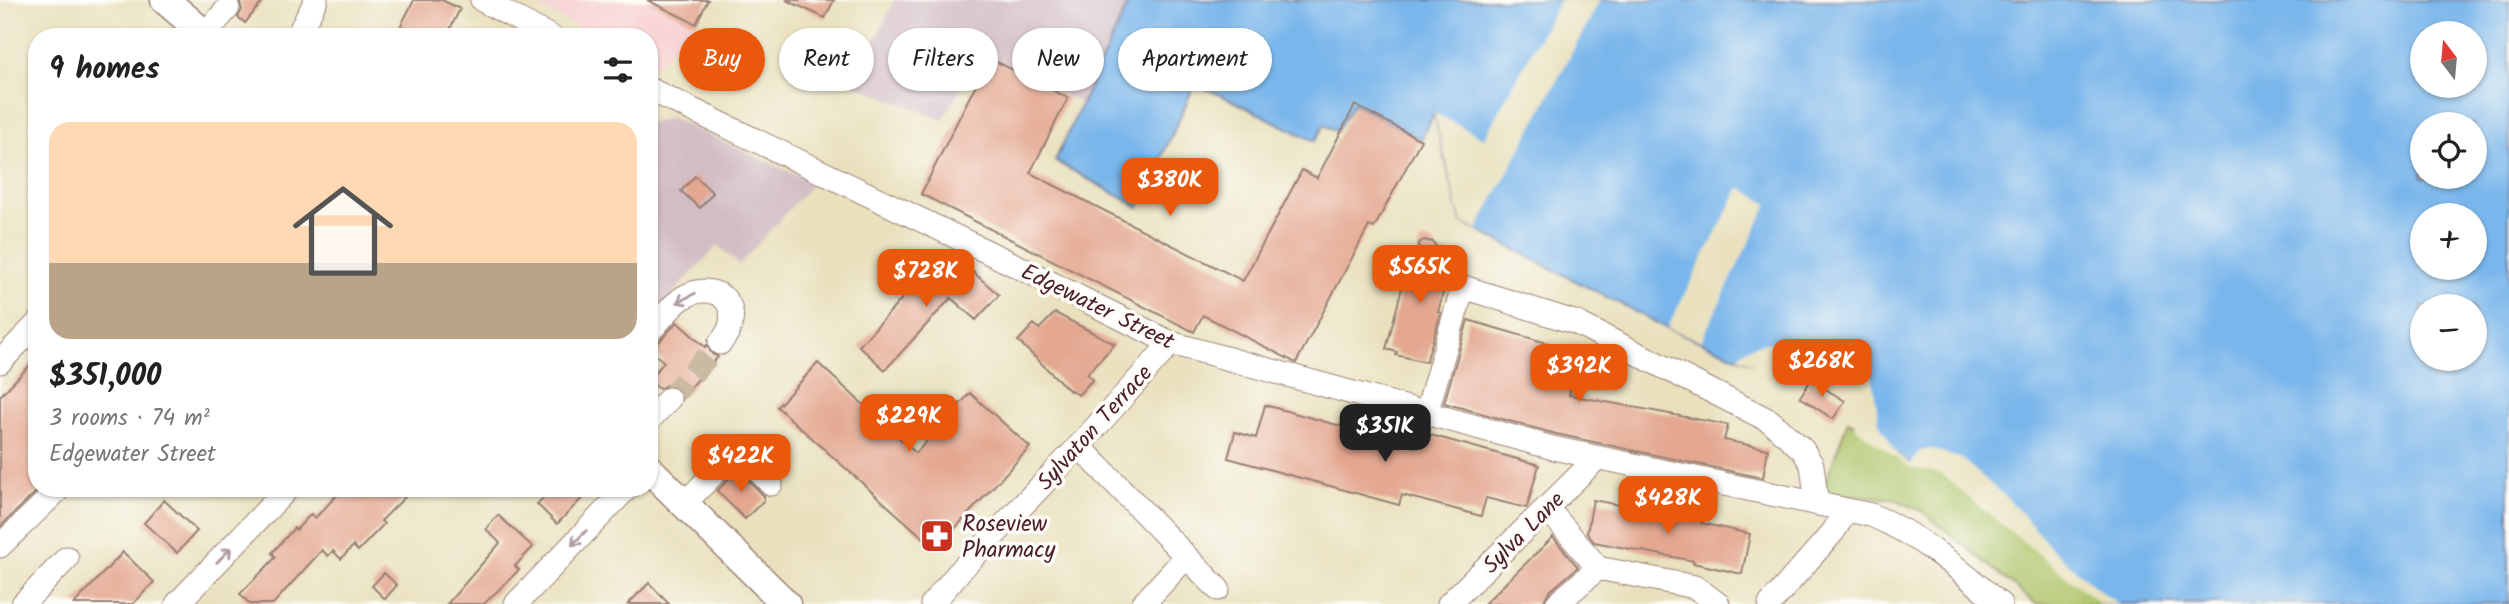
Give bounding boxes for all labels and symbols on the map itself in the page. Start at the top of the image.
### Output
north arrow [2410,21,2487,98]
pin: $380K [1121,158,1219,218]
pin: $565K [1371,246,1469,305]
pin: $728K [877,250,975,309]
street label: Edgewater Street [1014,255,1181,361]
one-way arrow [677,292,697,306]
pin: $268K [1773,340,1871,399]
pin: $392K [1530,344,1628,404]
street label: Sylvaton Terrace [1029,357,1162,500]
pin: $229K [860,394,958,454]
pin: $351K [1336,405,1434,464]
pin: $422K [692,434,790,494]
pin: $428K [1619,476,1717,536]
street label: Sylva Lane [1475,484,1574,583]
place label: Roseview Pharmacy [962,507,1056,569]
pharmacy icon: Roseview Pharmacy [918,517,956,555]
one-way arrow [571,529,588,546]
one-way arrow [216,547,233,564]

